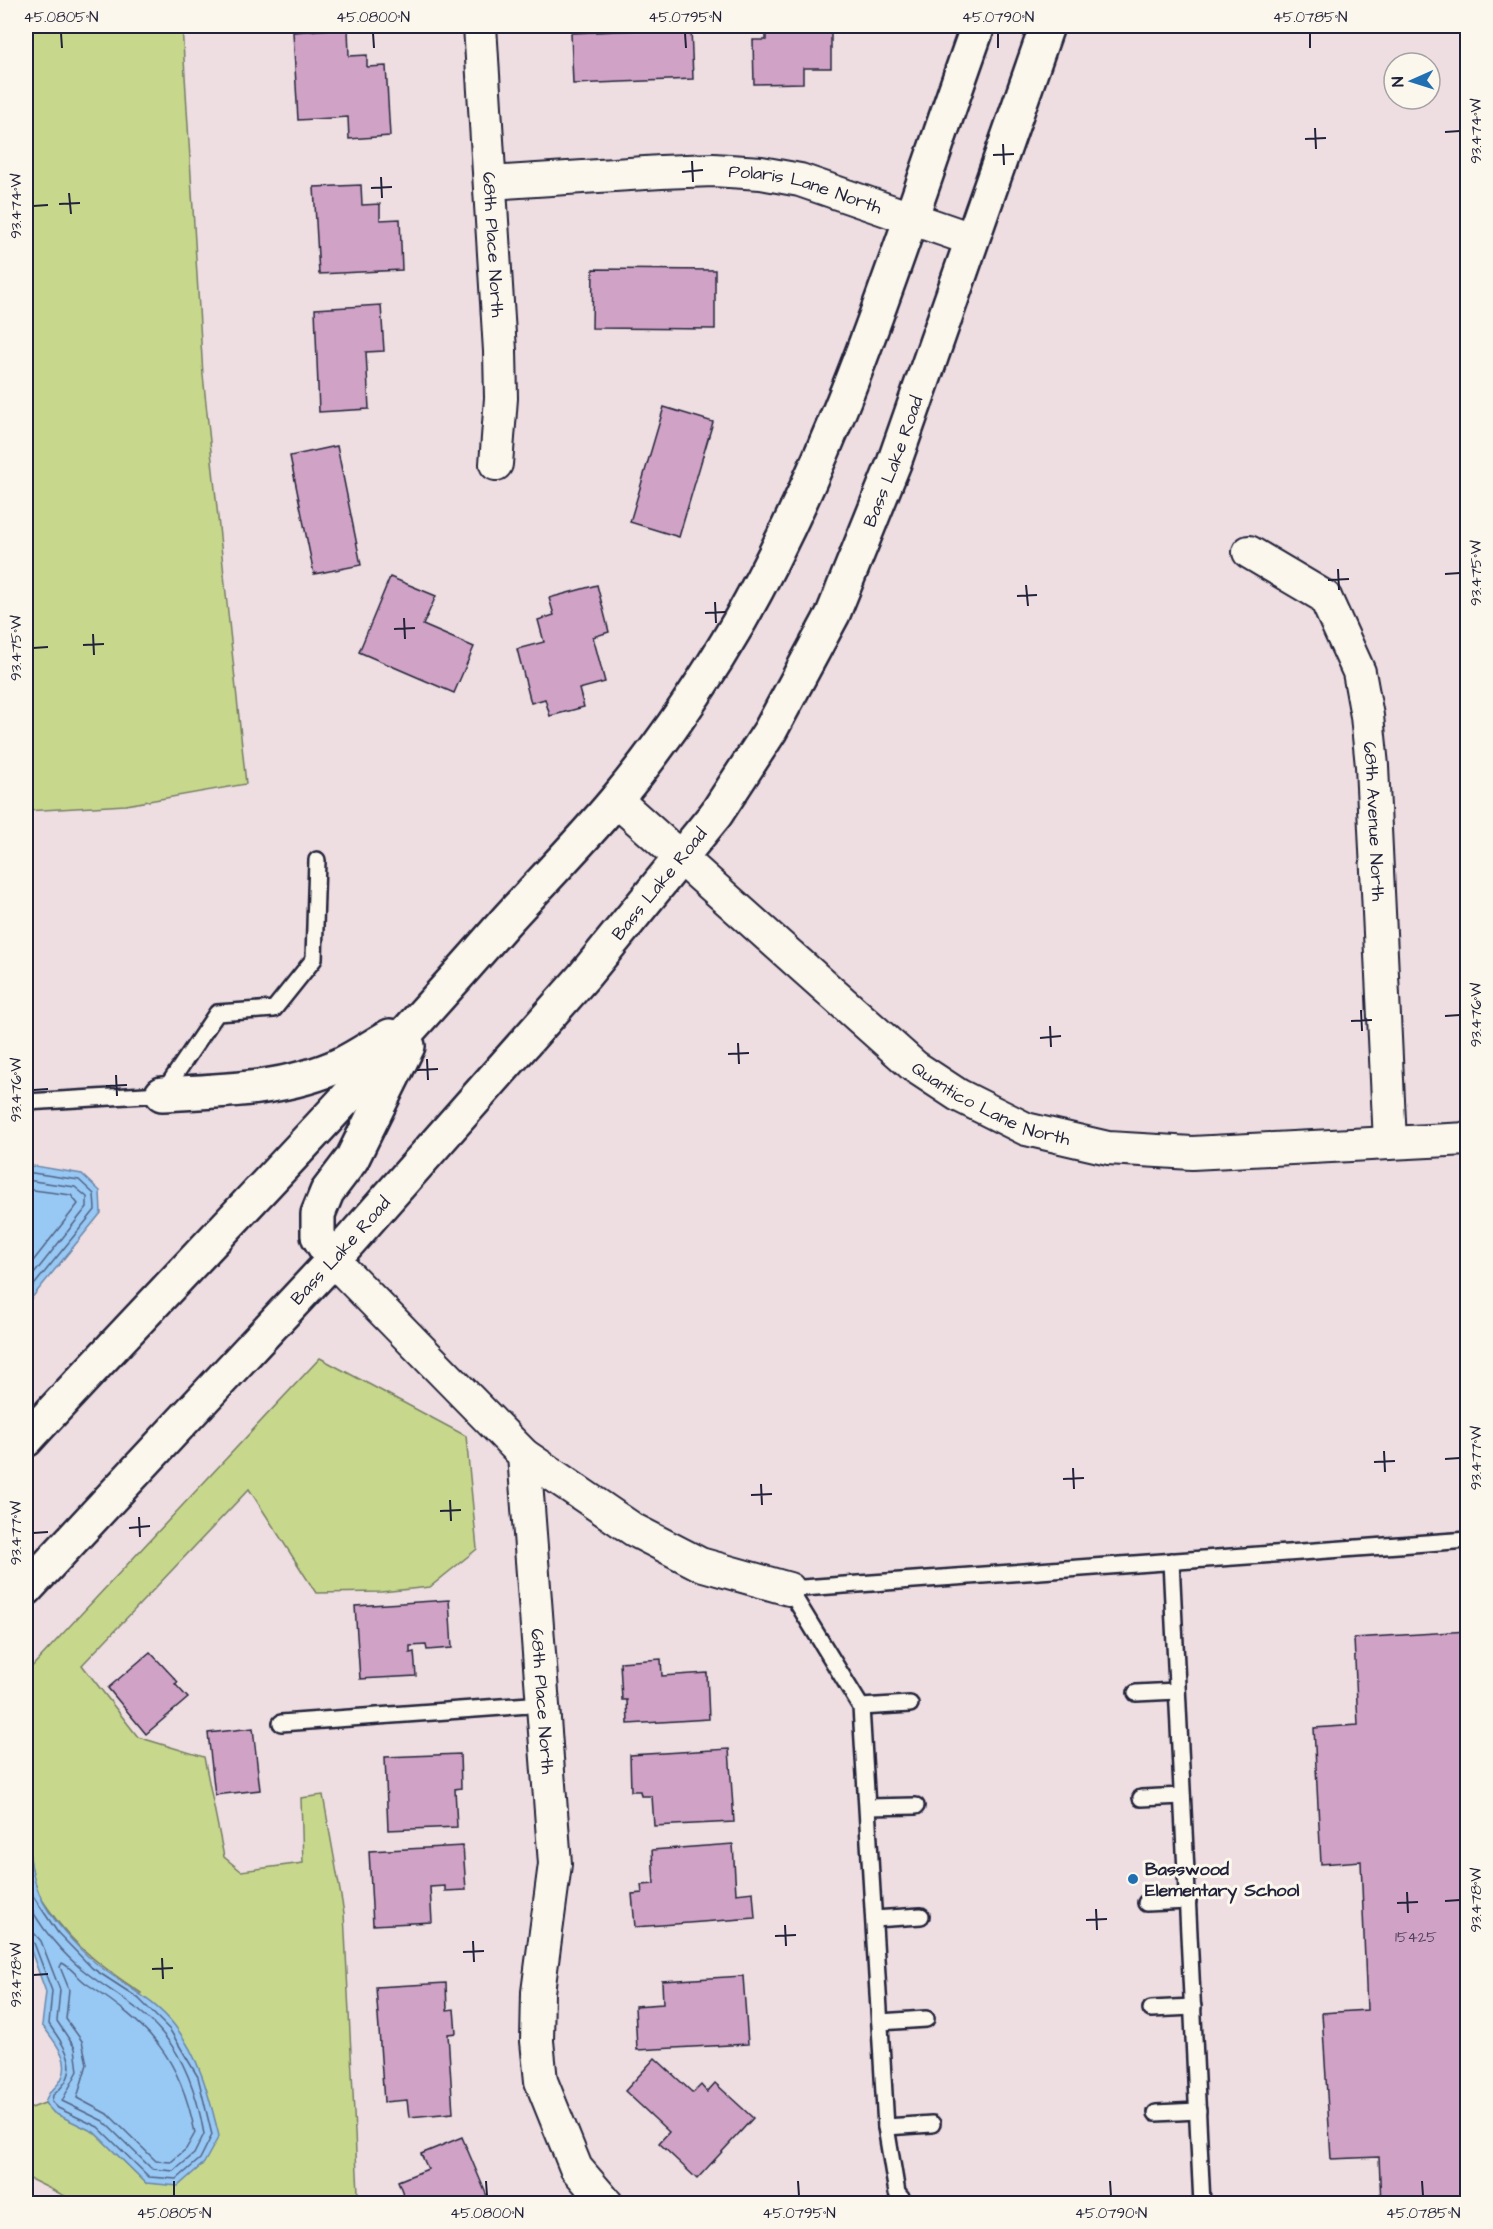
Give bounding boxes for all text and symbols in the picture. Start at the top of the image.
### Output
text: 45.0805°N [24,7,98,28]
text: 45.0800°N [336,7,410,28]
text: 45.0795°N [648,7,722,28]
text: 45.0790°N [962,7,1034,28]
text: 45.0785°N [1273,7,1347,28]
north arrow [1382,51,1442,111]
text: N [1387,76,1409,87]
text: 93.474°W [1466,98,1487,164]
street label: Polaris Lane North [728,159,885,220]
street label: 68th Place North [476,171,510,318]
text: 93.474°W [6,173,27,239]
street label: Bass Lake Road [857,392,929,531]
text: 93.475°W [1466,540,1487,606]
text: 93.475°W [6,615,27,681]
street label: 68th Avenue North [1357,740,1391,902]
street label: Bass Lake Road [606,822,713,945]
text: 93.476°W [1466,983,1487,1047]
street label: Quantico Lane North [907,1055,1073,1151]
text: 93.476°W [6,1058,27,1122]
street label: Bass Lake Road [285,1191,396,1310]
text: 93.477°W [1466,1426,1487,1490]
text: 93.477°W [6,1501,27,1565]
street label: 68th Place North [525,1628,561,1775]
place label: Basswood Elementary School [1145,1857,1300,1904]
text: 93.478°W [1466,1868,1487,1932]
marker: Basswood Elementary School [1126,1872,1140,1886]
house number: 15425 [1395,1927,1437,1948]
text: 93.478°W [6,1943,27,2007]
text: 45.0805°N [137,2203,211,2224]
text: 45.0800°N [450,2203,524,2224]
text: 45.0795°N [762,2203,836,2224]
text: 45.0790°N [1075,2203,1147,2224]
text: 45.0785°N [1386,2203,1460,2224]

